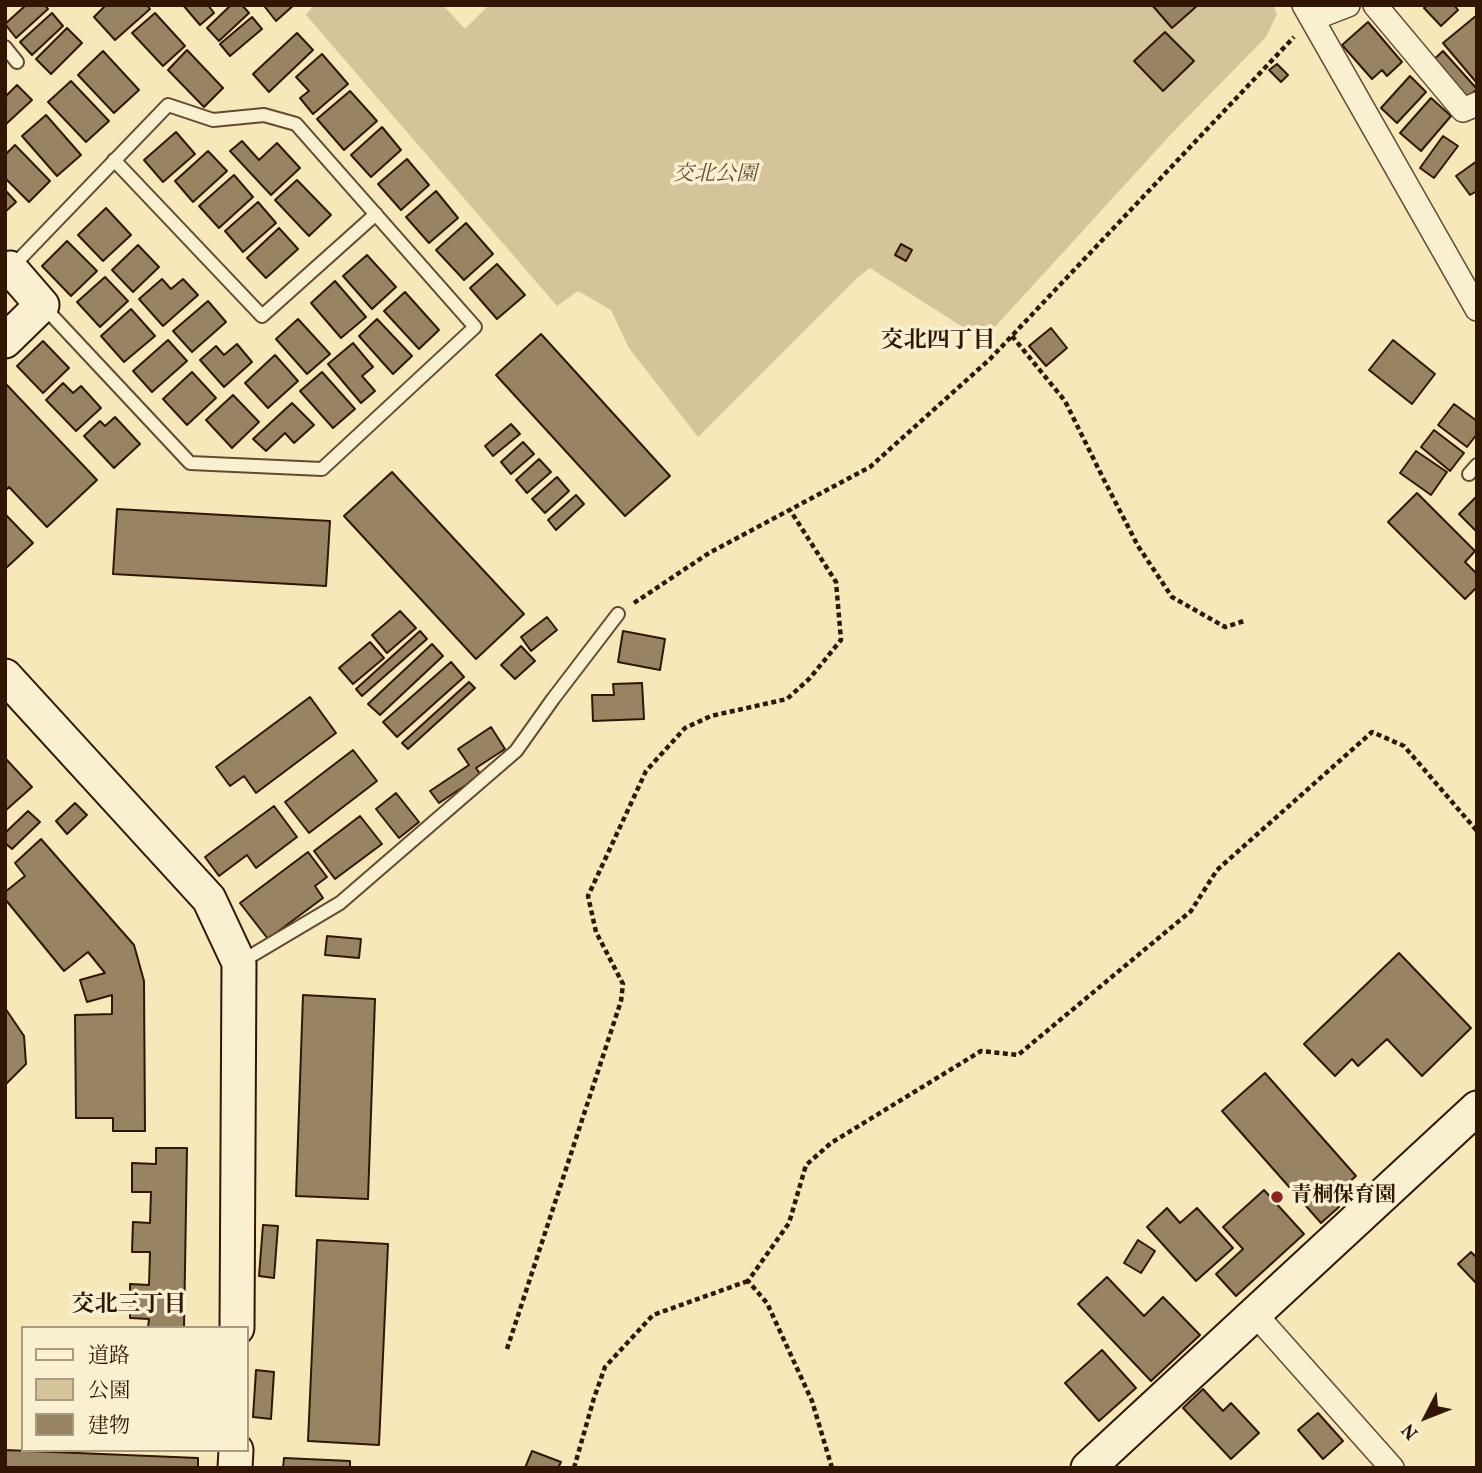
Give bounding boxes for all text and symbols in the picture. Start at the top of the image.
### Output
park label: 交北公園 [673,163,757,189]
district label: 交北四丁目 [881,329,995,357]
place label: 青桐保育園 [1291,1184,1396,1210]
marker: 青桐保育園 [1269,1189,1285,1205]
district label: 交北三丁目 [72,1293,186,1321]
legend [21,1326,248,1452]
text: 道路 [88,1342,130,1371]
text: 公園 [88,1377,130,1406]
north arrow [1391,1382,1461,1452]
text: 建物 [88,1412,130,1441]
text: N [1396,1417,1425,1445]

